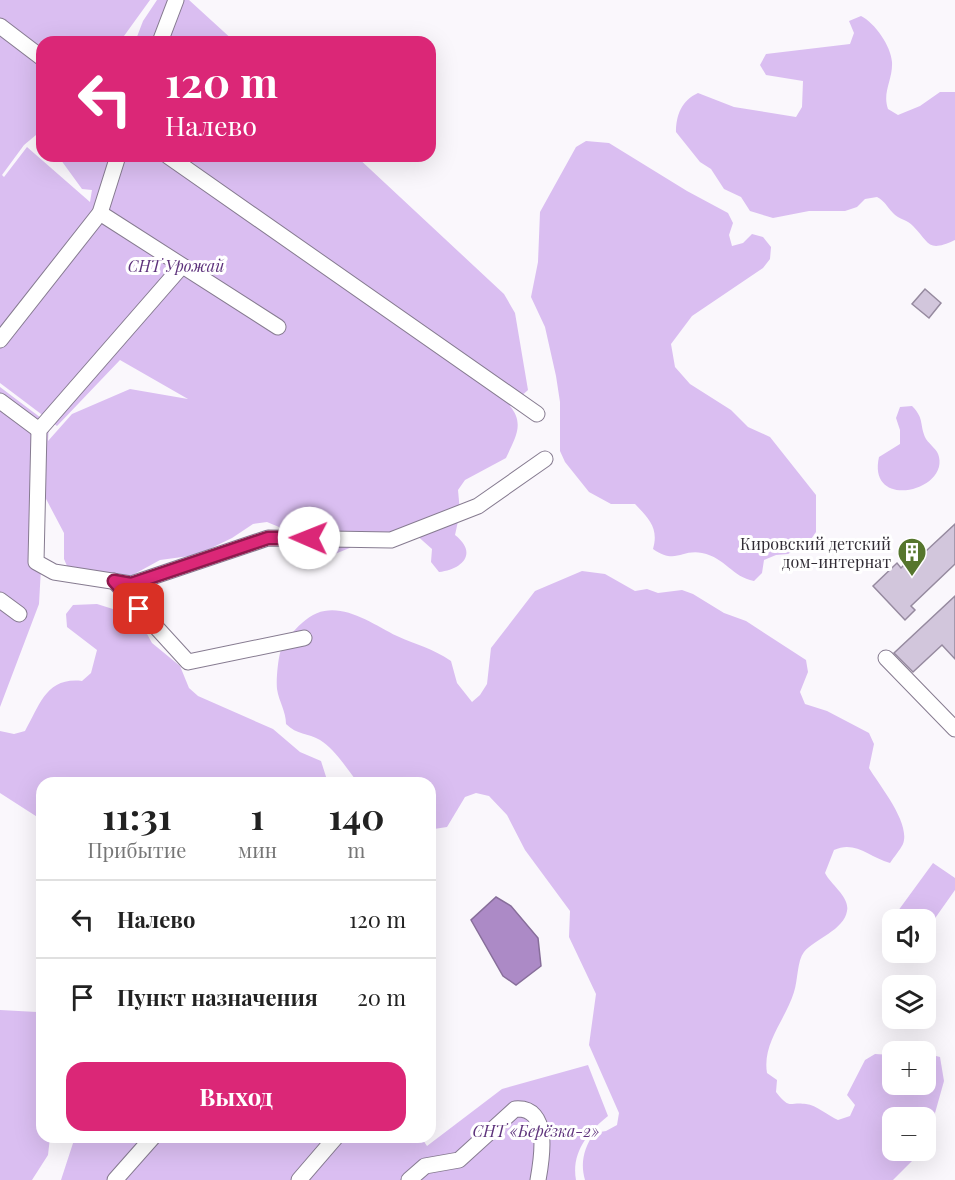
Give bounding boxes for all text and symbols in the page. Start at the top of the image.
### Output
text: 120 m [165,53,278,109]
icon: left [66,60,144,138]
text: Налево [165,107,257,143]
park label: СНТ Урожай [128,255,225,276]
position arrow [277,506,341,570]
place label: Кировский детский дом-интернат [740,533,891,572]
building icon: Кировский детский дом-интернат [896,536,928,578]
pin [113,583,164,634]
icon: arrive [122,592,155,625]
text: 11:31 [102,791,172,839]
text: 1 [251,791,264,839]
text: 140 [328,791,384,839]
text: Прибытие [88,836,186,863]
text: мин [238,836,277,863]
text: m [348,836,365,863]
icon: left [66,903,99,936]
text: Налево [117,904,195,934]
text: 120 m [349,904,406,934]
map controls [882,909,936,1161]
button: sound [882,909,936,963]
button: layers [882,975,936,1029]
icon: arrive [66,981,99,1014]
text: Пункт назначения [117,982,318,1012]
text: 20 m [357,982,406,1012]
button: + [882,1041,936,1095]
button: Выход [66,1062,406,1131]
button: − [882,1107,936,1161]
park label: СНТ «Берёзка-2» [472,1120,600,1141]

